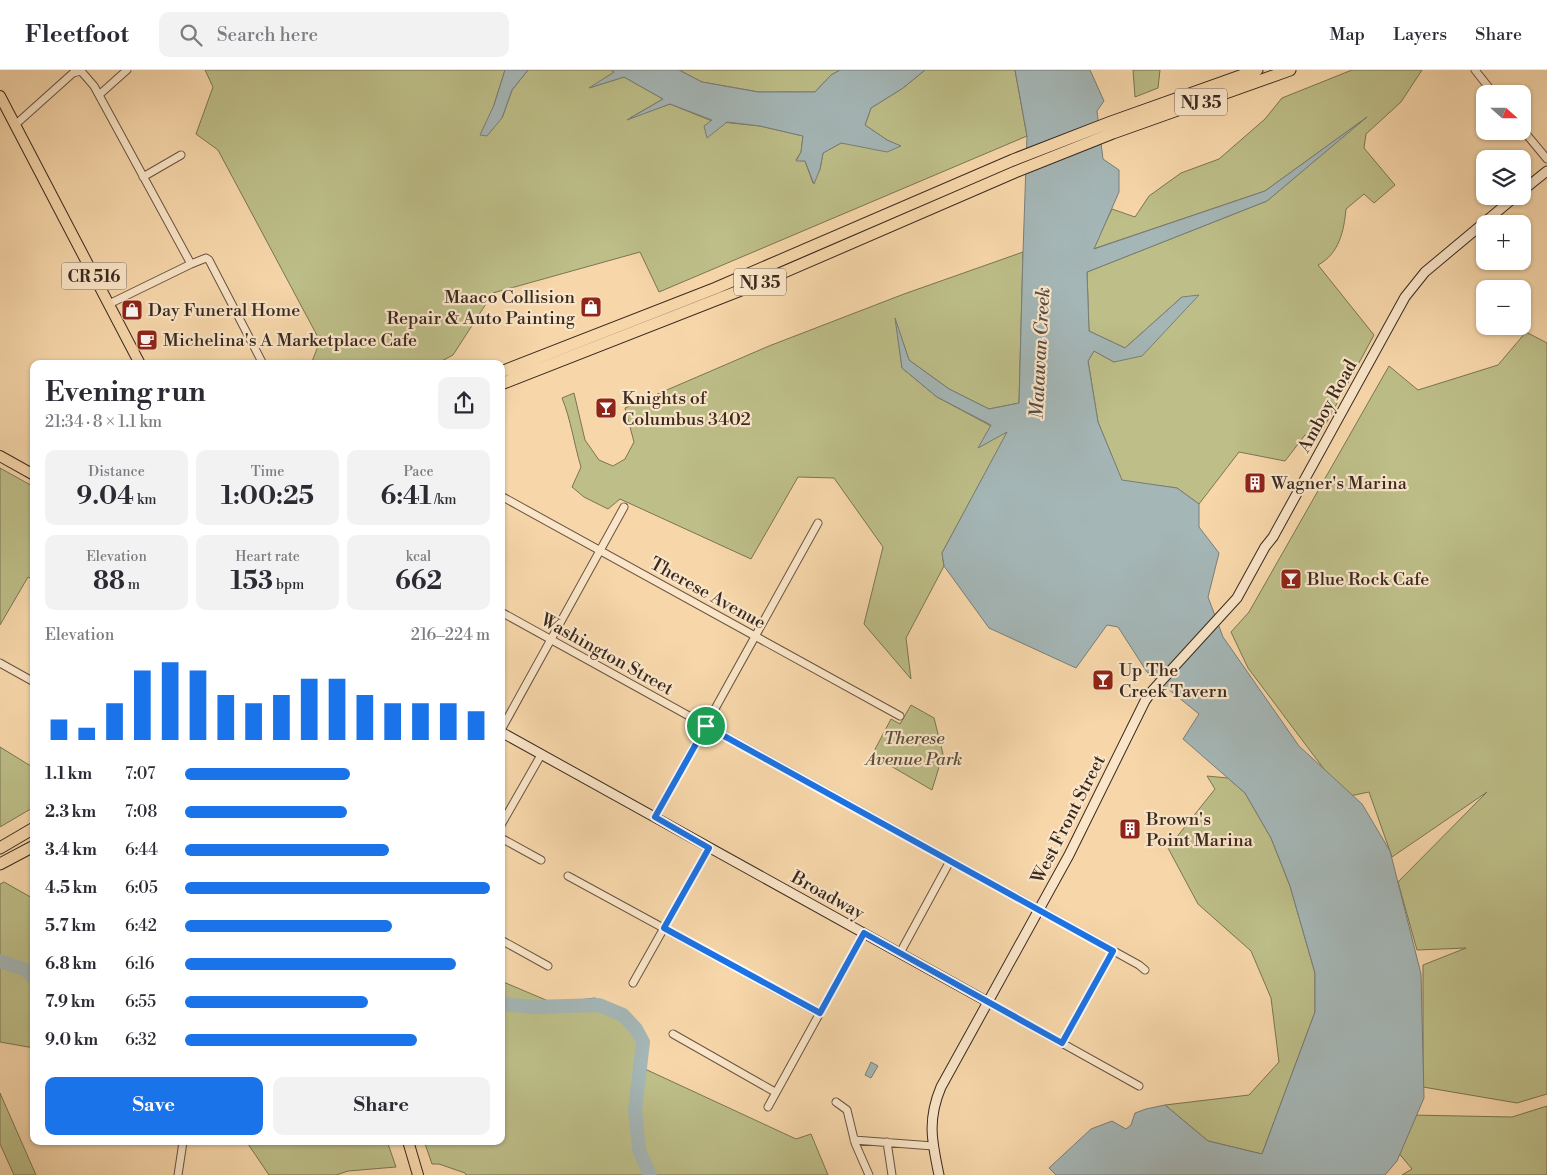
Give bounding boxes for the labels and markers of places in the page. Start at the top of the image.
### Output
place label: Maaco Collision Repair & Auto Painting [387,286,576,330]
shop icon: Maaco Collision Repair & Auto Painting [579,295,603,319]
shop icon: Day Funeral Home [120,298,144,322]
place label: Day Funeral Home [148,299,300,322]
cafe icon: Michelina's A Marketplace Cafe [135,328,159,352]
place label: Michelina's A Marketplace Cafe [163,329,417,352]
place label: Knights of Columbus 3402 [622,387,751,431]
bar icon: Knights of Columbus 3402 [594,396,618,420]
building icon: Wagner's Marina [1243,471,1267,495]
place label: Wagner's Marina [1270,472,1408,495]
bar icon: Blue Rock Cafe [1279,567,1303,591]
place label: Blue Rock Cafe [1306,568,1429,591]
place label: Up The Creek Tavern [1119,659,1228,703]
bar icon: Up The Creek Tavern [1091,668,1115,692]
pin [685,705,727,747]
place label: Brown's Point Marina [1145,808,1254,852]
building icon: Brown's Point Marina [1118,817,1142,841]

